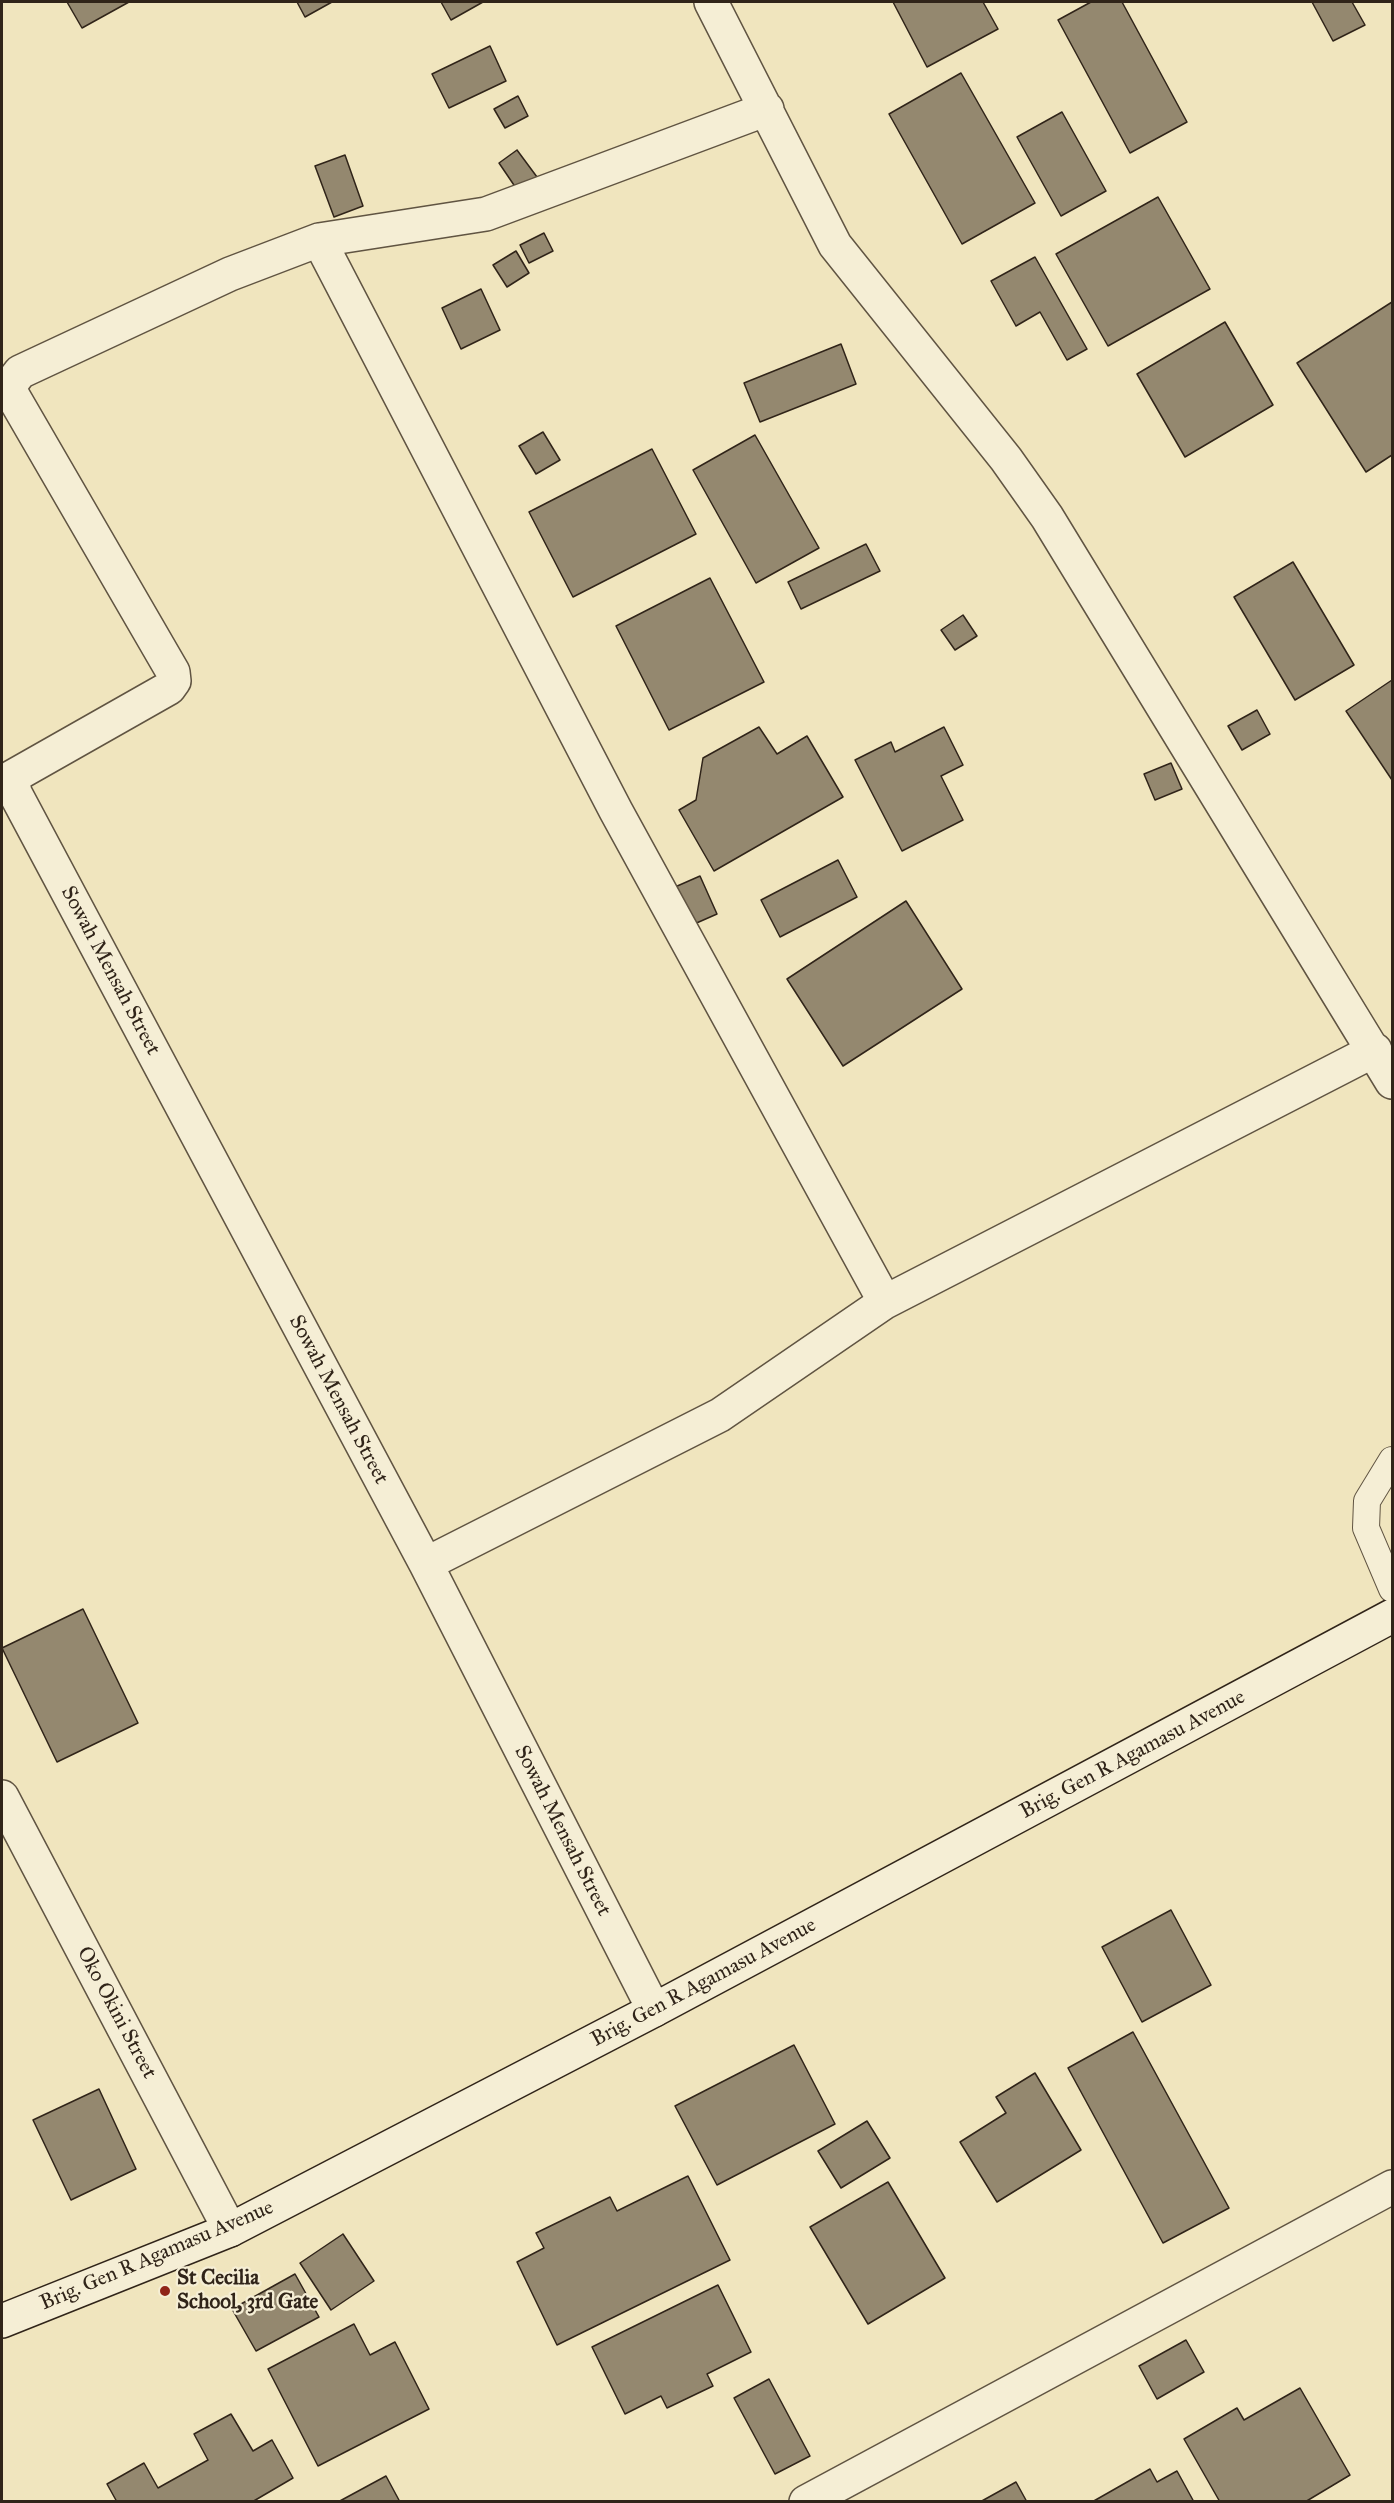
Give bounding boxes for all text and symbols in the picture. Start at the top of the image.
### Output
street label: Sowah Mensah Street [55,882,165,1060]
street label: Sowah Mensah Street [283,1311,393,1489]
street label: Brig. Gen R Agamasu Avenue [1016,1685,1250,1825]
street label: Sowah Mensah Street [508,1742,616,1920]
street label: Brig. Gen R Agamasu Avenue [587,1913,821,2053]
street label: Oko Okini Street [71,1943,161,2083]
street label: Brig. Gen R Agamasu Avenue [36,2195,278,2317]
place label: St Cecilia School, 3rd Gate [177,2266,318,2316]
marker: St Cecilia School, 3rd Gate [158,2284,172,2298]

